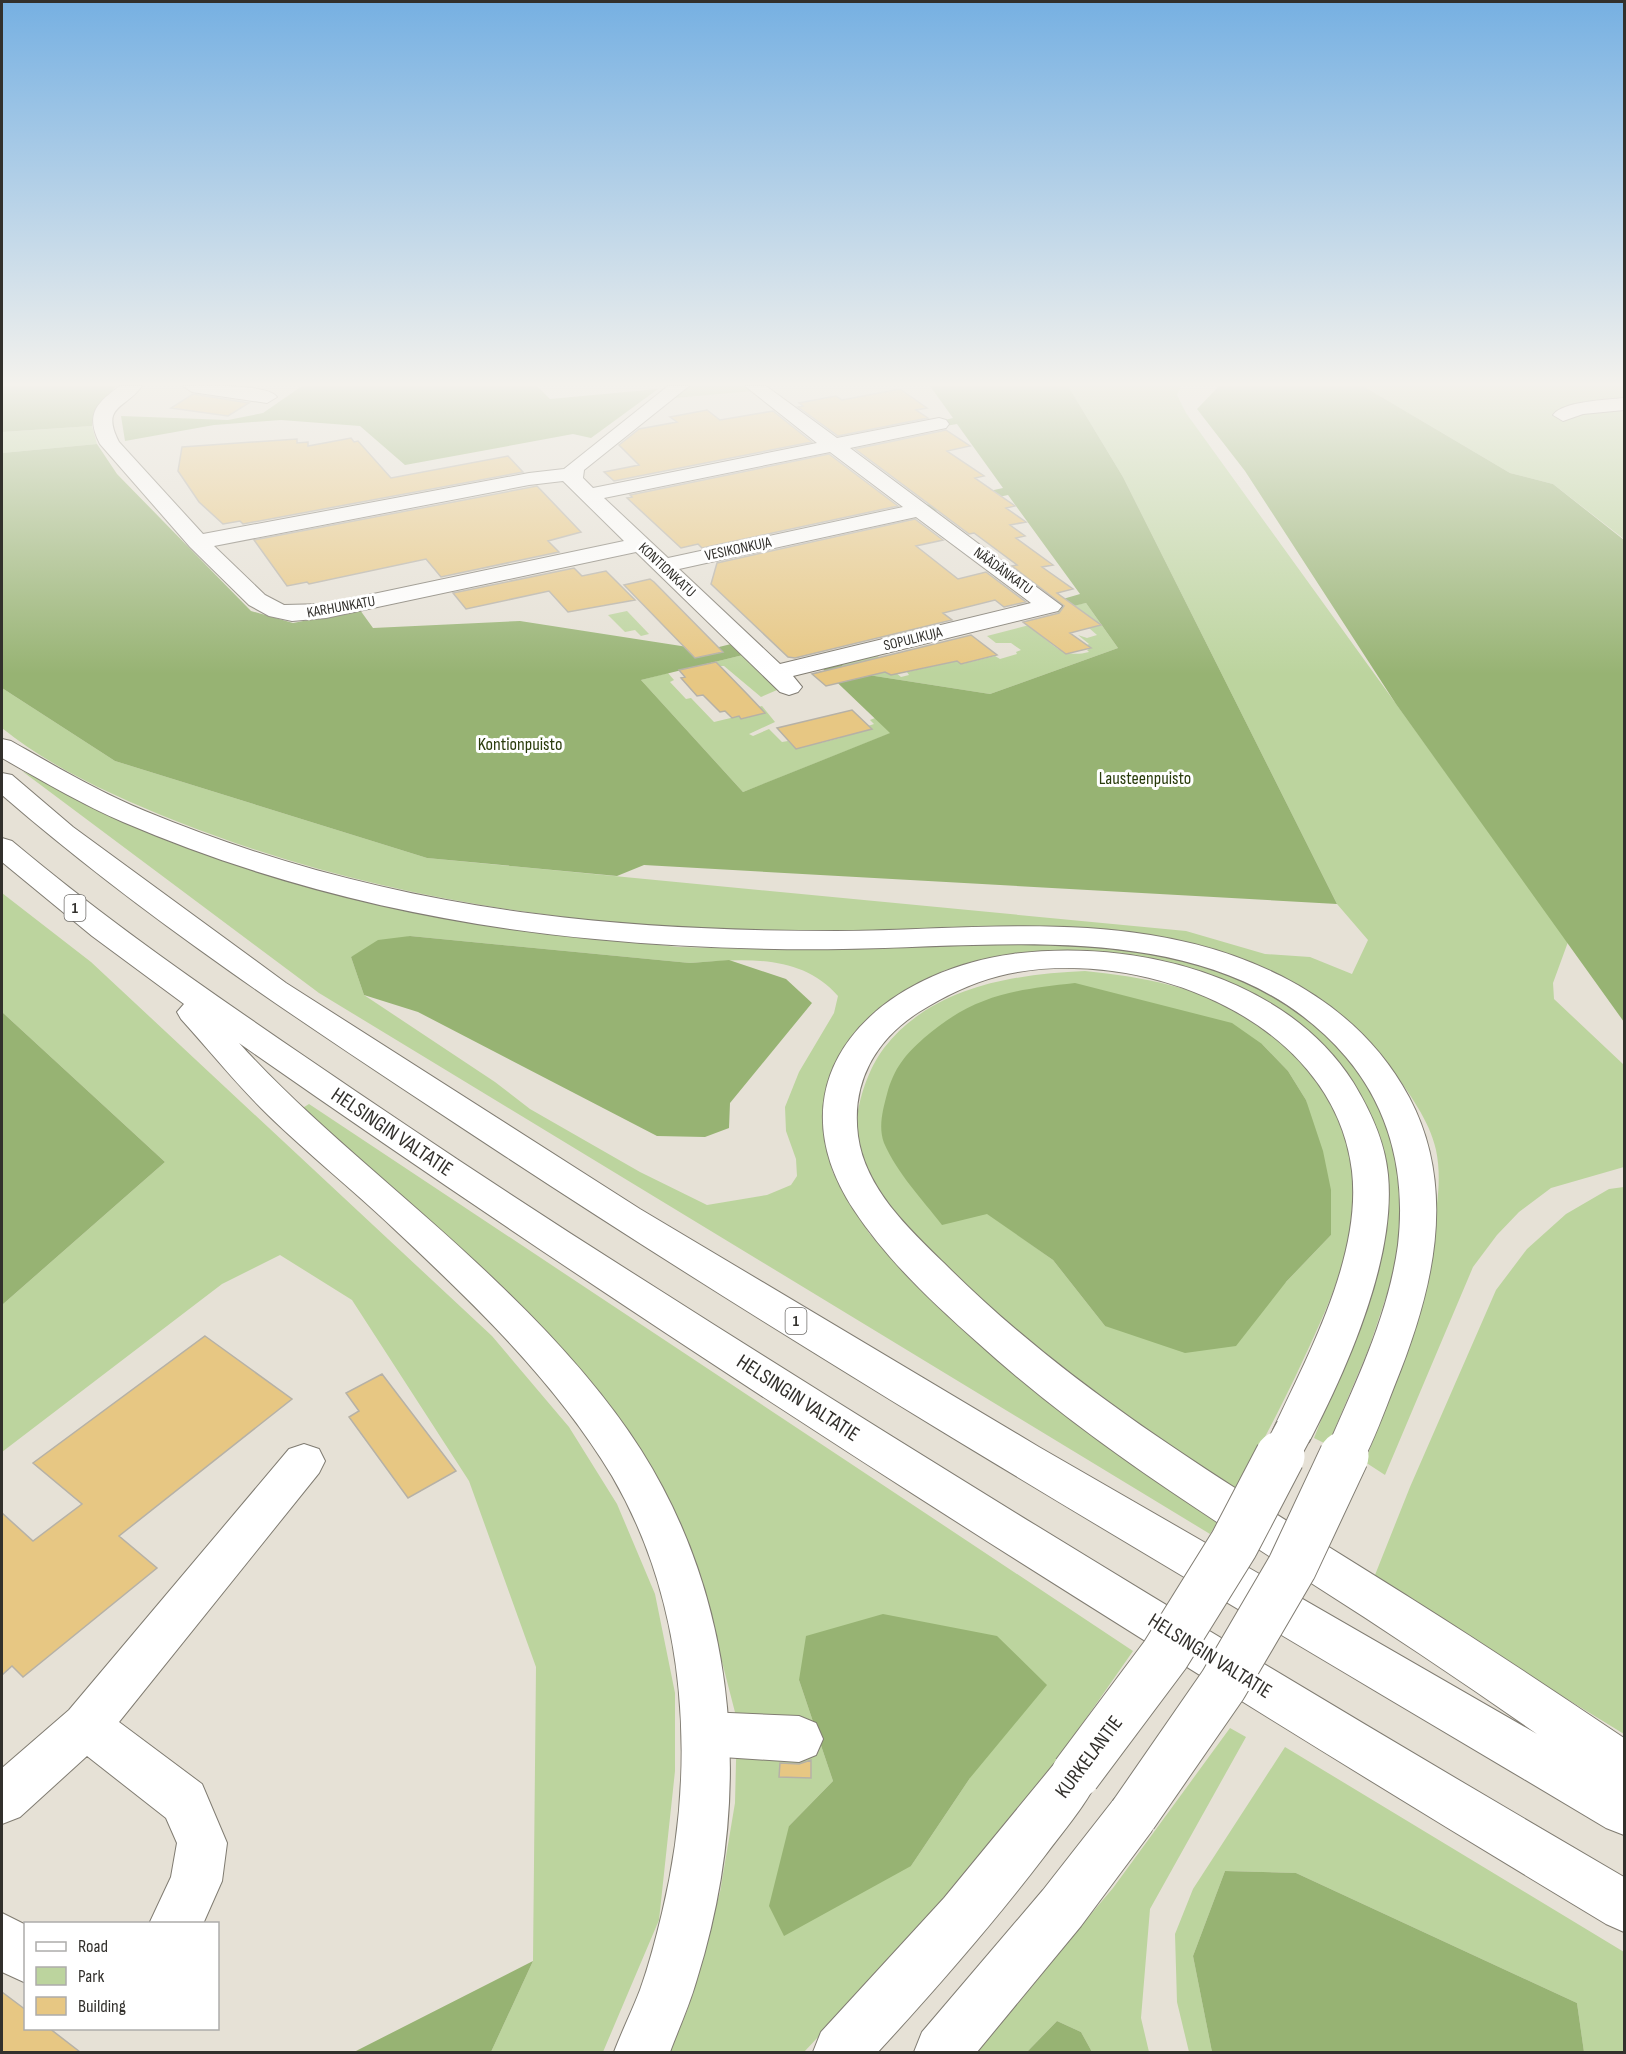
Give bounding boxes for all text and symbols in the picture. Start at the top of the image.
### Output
street label: VESIKONKUJA [703,533,774,565]
street label: KONTIONKATU [634,539,700,601]
street label: NÄÄDÄNKATU [970,543,1036,599]
street label: KARHUNKATU [305,592,377,622]
street label: SOPULIKUJA [882,622,945,655]
park label: Kontionpuisto [478,734,562,755]
park label: Lausteenpuisto [1099,768,1191,789]
road number: 1 [64,895,86,921]
street label: HELSINGIN VALTATIE [326,1082,458,1182]
road number: 1 [786,1308,806,1334]
street label: HELSINGIN VALTATIE [732,1349,864,1447]
street label: HELSINGIN VALTATIE [1143,1608,1277,1704]
street label: KURKELANTIE [1050,1711,1128,1803]
legend [24,1922,219,2030]
text: Road [78,1936,108,1957]
text: Park [78,1966,104,1987]
text: Building [78,1996,126,2017]

